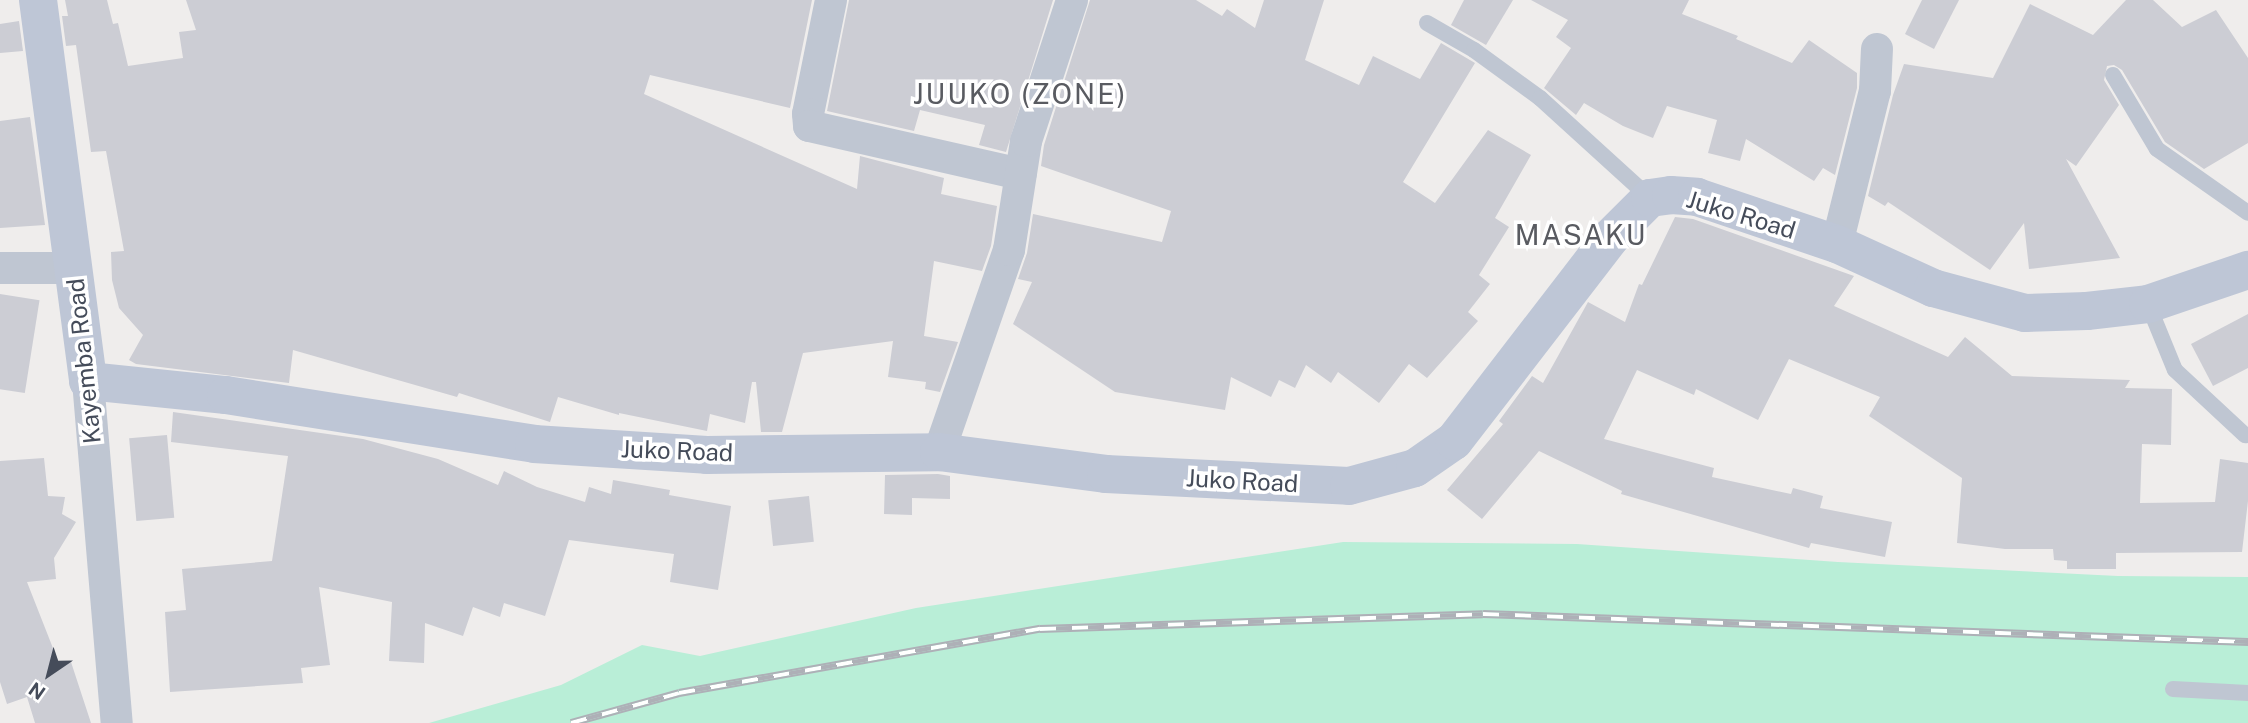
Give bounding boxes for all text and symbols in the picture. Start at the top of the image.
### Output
district label: JUUKO (ZONE) [914,77,1126,111]
street label: Juko Road [1683,185,1799,245]
district label: MASAKU [1515,218,1647,252]
street label: Kayemba Road [61,277,107,445]
street label: Juko Road [620,435,734,467]
street label: Juko Road [1185,464,1299,498]
north arrow [14,639,84,709]
text: N [25,678,49,704]

